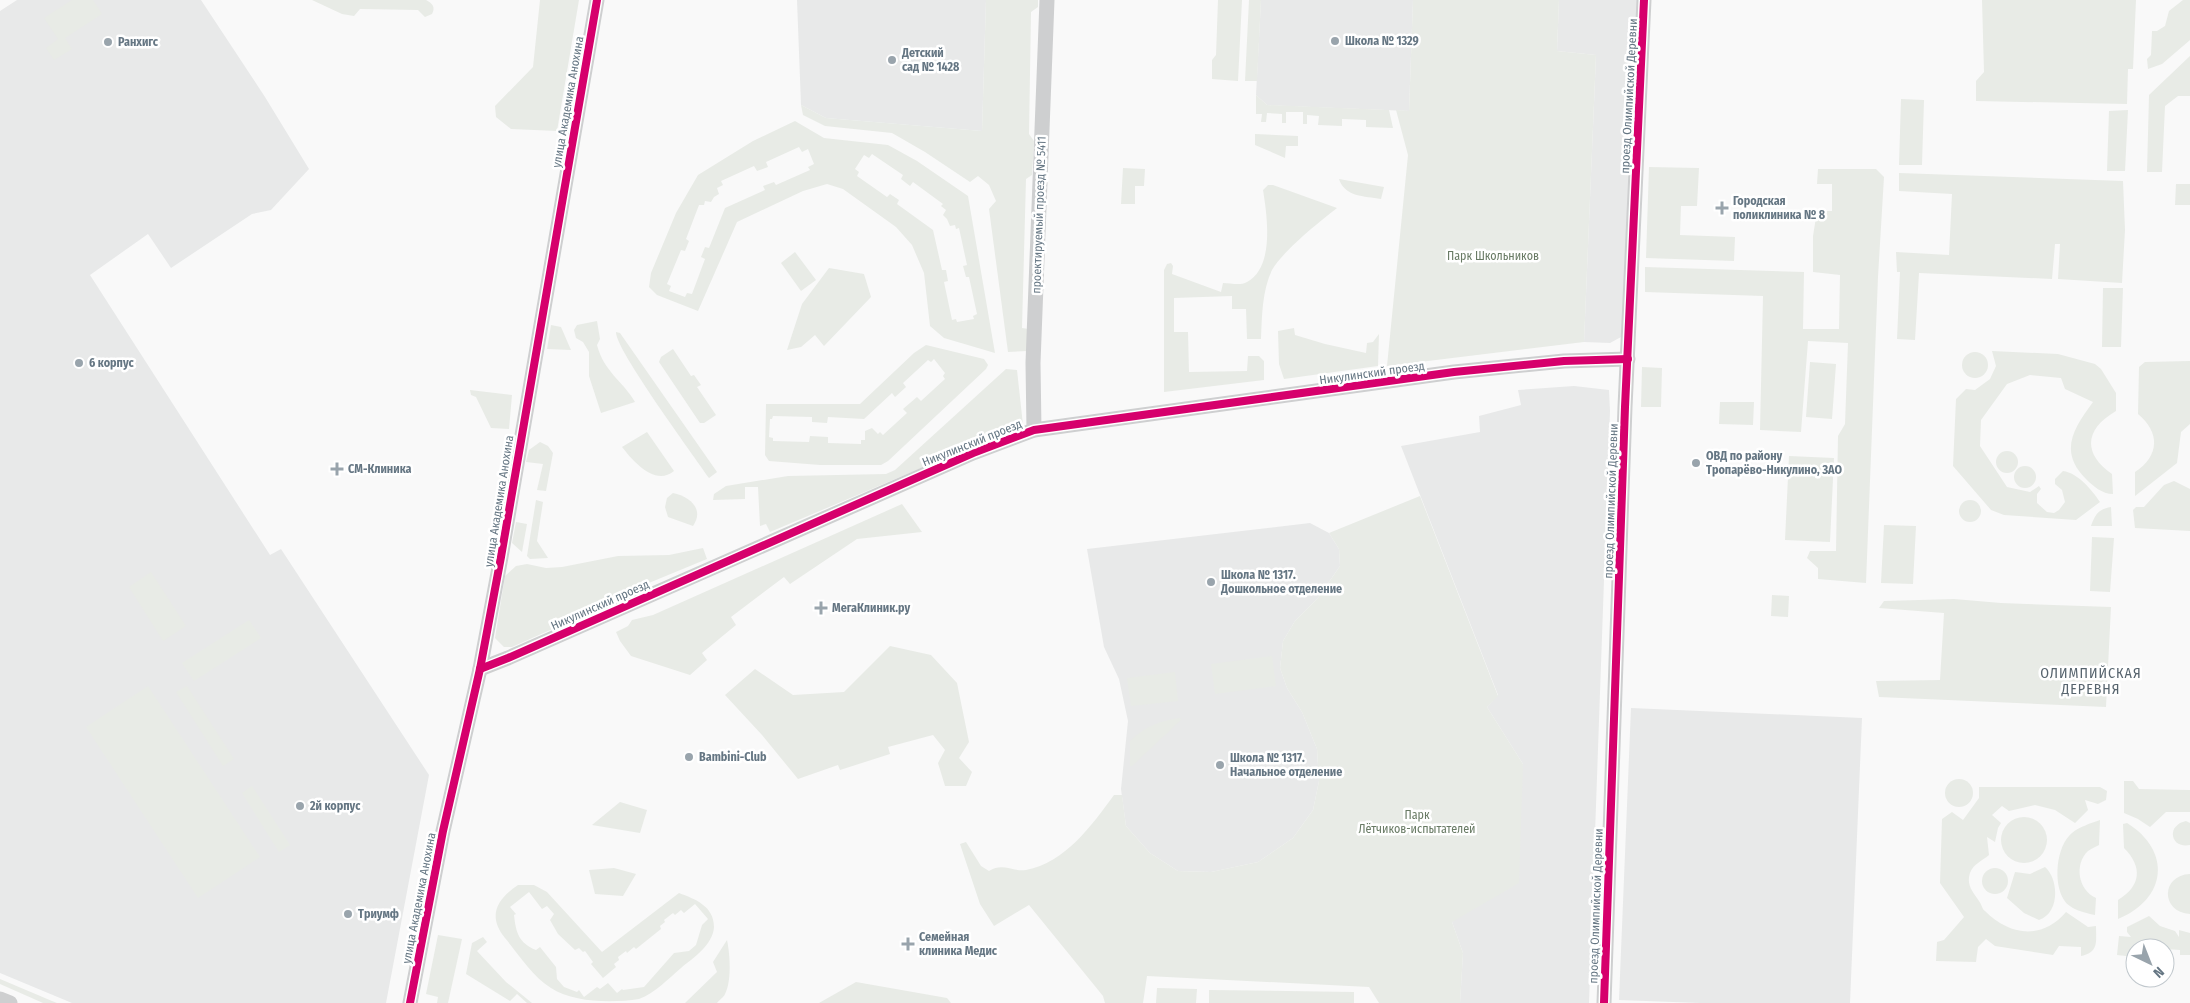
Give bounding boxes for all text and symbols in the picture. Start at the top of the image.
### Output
street label: проезд Олимпийской Деревни [1618,18,1640,174]
place label: Школа № 1329 [1345,34,1419,48]
place label: Ранхигс [118,35,159,49]
street label: улица Академика Анохина [550,35,586,169]
marker: Школа № 1329 [1329,35,1341,47]
marker: Ранхигс [102,36,114,48]
place label: Детский сад № 1428 [901,46,960,74]
marker: Детский сад № 1428 [886,54,898,66]
street label: проектируемый проезд № 5411 [1029,136,1049,294]
place label: Городская поликлиника № 8 [1733,194,1826,222]
marker: Городская поликлиника № 8 [1715,201,1729,215]
park label: Парк Школьников [1447,249,1539,263]
place label: 6 корпус [89,356,135,370]
marker: 6 корпус [73,357,85,369]
street label: Никулинский проезд [1319,359,1425,387]
street label: Никулинский проезд [920,417,1024,469]
street label: проезд Олимпийской Деревни [1601,423,1621,579]
street label: улица Академика Анохина [482,434,516,568]
place label: ОВД по району Тропарёво-Никулино, ЗАО [1706,449,1842,477]
marker: ОВД по району Тропарёво-Никулино, ЗАО [1690,457,1702,469]
marker: СМ-Клиника [330,462,344,476]
place label: СМ-Клиника [348,462,411,476]
place label: Школа № 1317. Дошкольное отделение [1220,568,1342,596]
marker: Школа № 1317. Дошкольное отделение [1205,576,1217,588]
street label: Никулинский проезд [549,577,651,633]
marker: МегаКлиник.ру [814,601,828,615]
place label: МегаКлиник.ру [832,601,911,615]
district label: ОЛИМПИЙСКАЯ ДЕРЕВНЯ [2040,665,2142,698]
place label: Bambini-Club [699,750,767,764]
marker: Bambini-Club [683,751,695,763]
place label: Школа № 1317. Начальное отделение [1230,751,1342,779]
marker: Школа № 1317. Начальное отделение [1214,759,1226,771]
place label: 2й корпус [309,799,361,813]
marker: 2й корпус [294,800,306,812]
park label: Парк Лётчиков-испытателей [1358,808,1476,836]
street label: проезд Олимпийской Деревни [1586,828,1606,984]
street label: улица Академика Анохина [399,831,439,965]
place label: Триумф [358,907,399,921]
marker: Триумф [342,908,354,920]
place label: Семейная клиника Медис [919,930,998,958]
marker: Семейная клиника Медис [901,937,915,951]
north arrow [2125,938,2175,988]
text: N [2150,963,2167,981]

